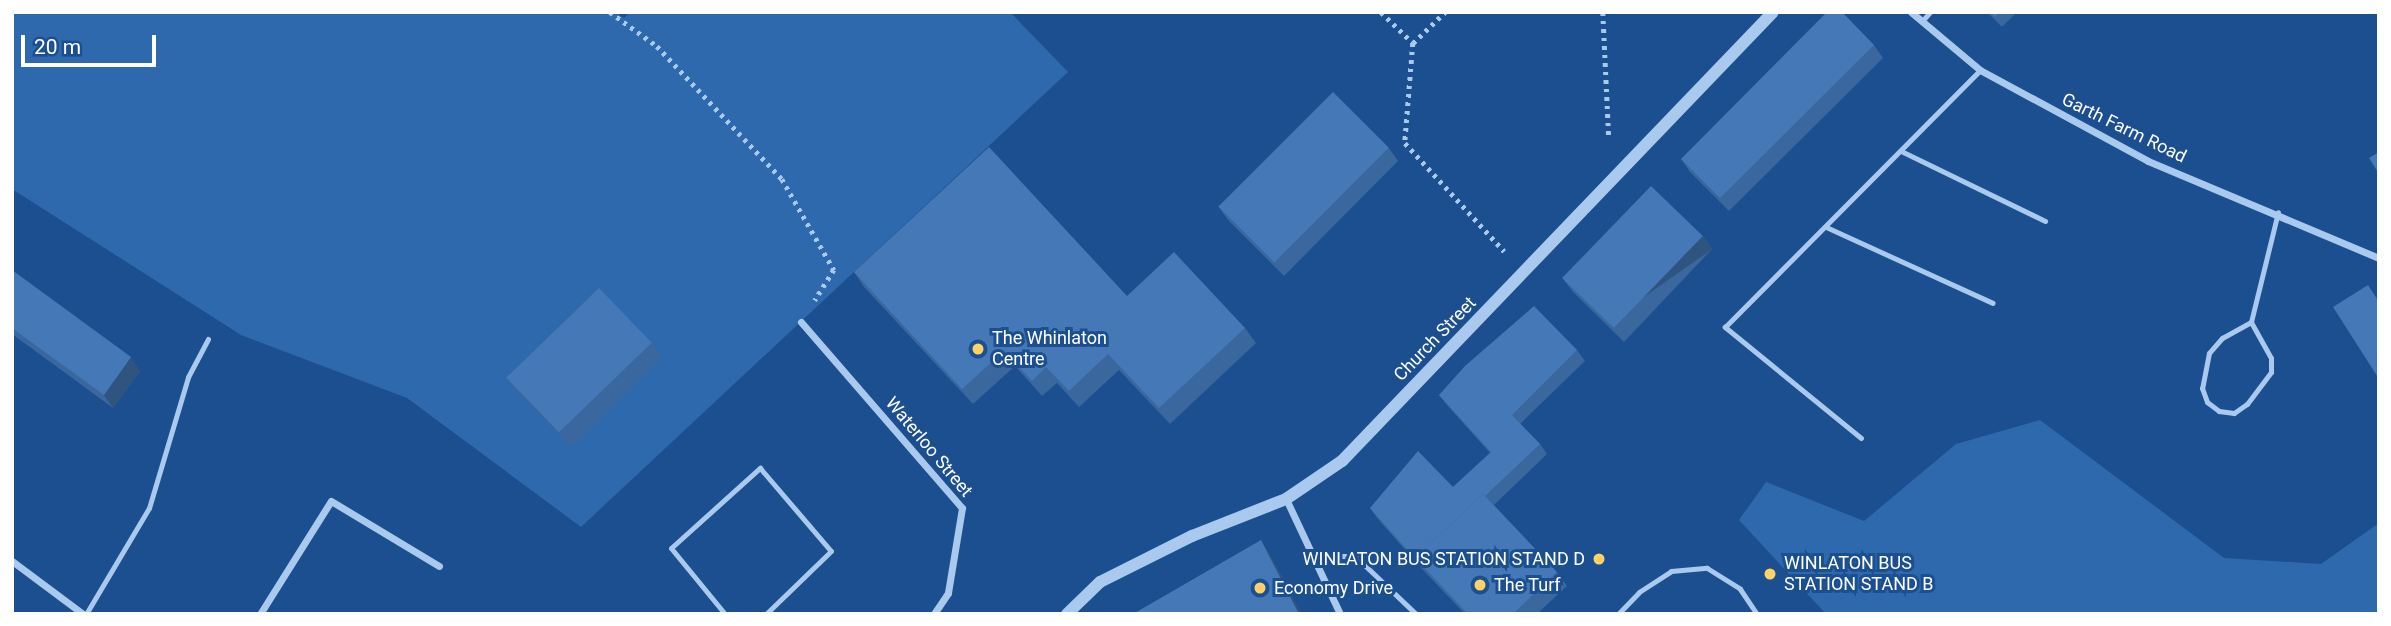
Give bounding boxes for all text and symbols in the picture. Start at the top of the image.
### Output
scale bar [24,21,159,65]
text: 20 m [34,35,81,59]
street label: Garth Farm Road [2058,88,2190,168]
street label: Church Street [1389,292,1481,386]
place label: The Whinlaton Centre [992,328,1107,370]
marker: The Whinlaton Centre [970,341,986,357]
street label: Waterloo Street [881,393,977,501]
place label: WINLATON BUS STATION STAND D [1303,548,1585,570]
marker: WINLATON BUS STATION STAND D [1591,551,1607,567]
place label: WINLATON BUS STATION STAND B [1784,553,1933,596]
marker: WINLATON BUS STATION STAND B [1762,566,1778,582]
place label: The Turf [1494,574,1561,596]
place label: Economy Drive [1274,577,1393,599]
marker: The Turf [1472,577,1488,593]
marker: Economy Drive [1252,580,1268,596]

